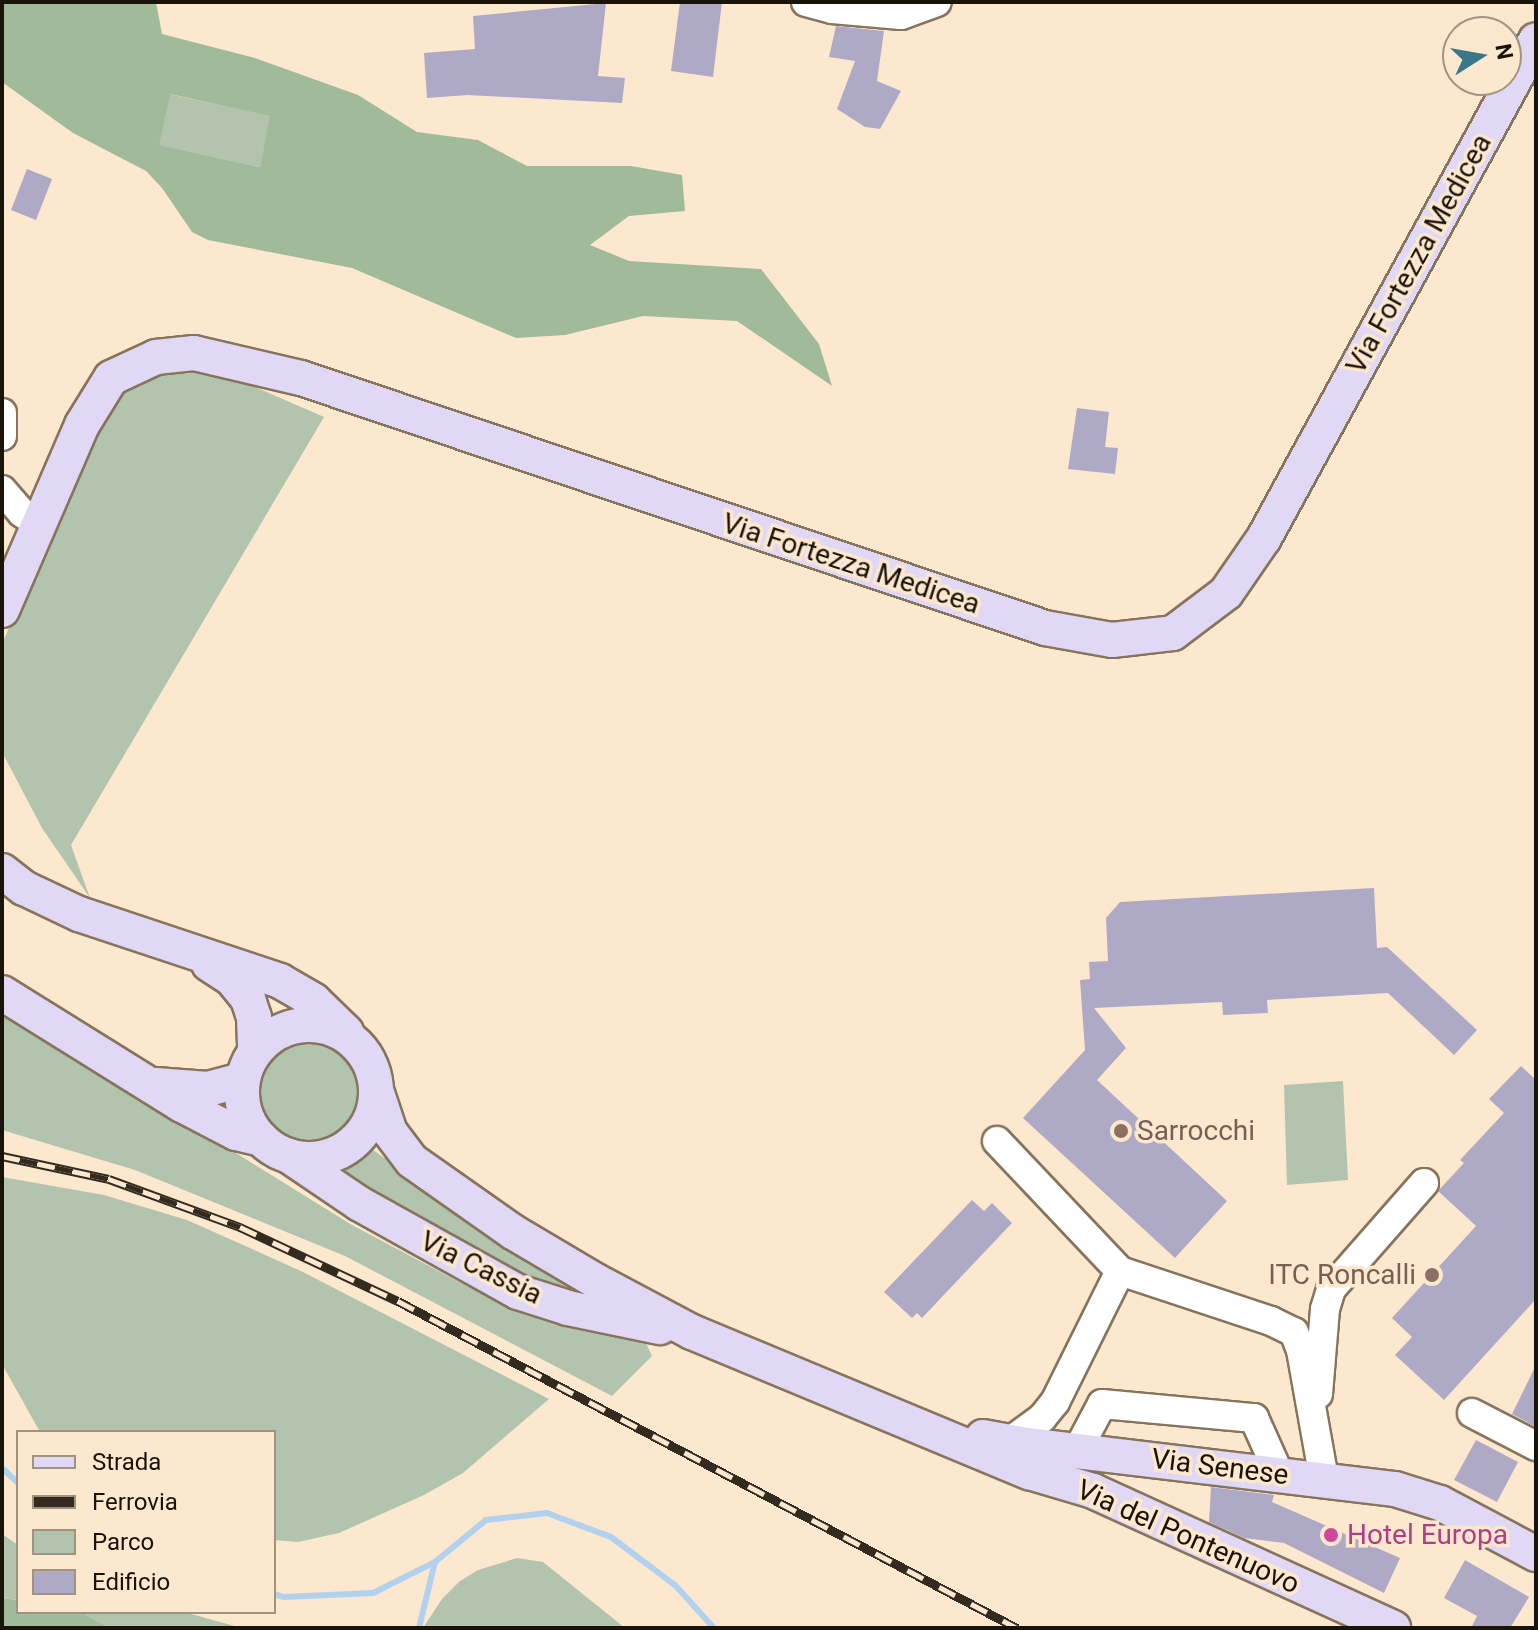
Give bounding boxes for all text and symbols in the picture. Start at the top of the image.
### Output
north arrow [1442,16,1522,96]
text: N [1490,42,1518,62]
street label: Via Fortezza Medicea [1339,128,1499,380]
street label: Via Fortezza Medicea [718,507,984,621]
place label: Sarrocchi [1137,1114,1255,1148]
marker: Sarrocchi [1112,1122,1130,1140]
street label: Via Cassia [415,1224,547,1312]
place label: ITC Roncalli [1268,1258,1416,1292]
marker: ITC Roncalli [1423,1266,1441,1284]
legend [16,1430,276,1614]
street label: Via Senese [1150,1442,1290,1492]
text: Strada [92,1448,161,1476]
street label: Via del Pontenuovo [1071,1473,1305,1601]
text: Ferrovia [92,1488,178,1516]
place label: Hotel Europa [1347,1518,1508,1552]
marker: Hotel Europa [1322,1526,1340,1544]
text: Parco [92,1528,154,1556]
text: Edificio [92,1568,170,1596]

